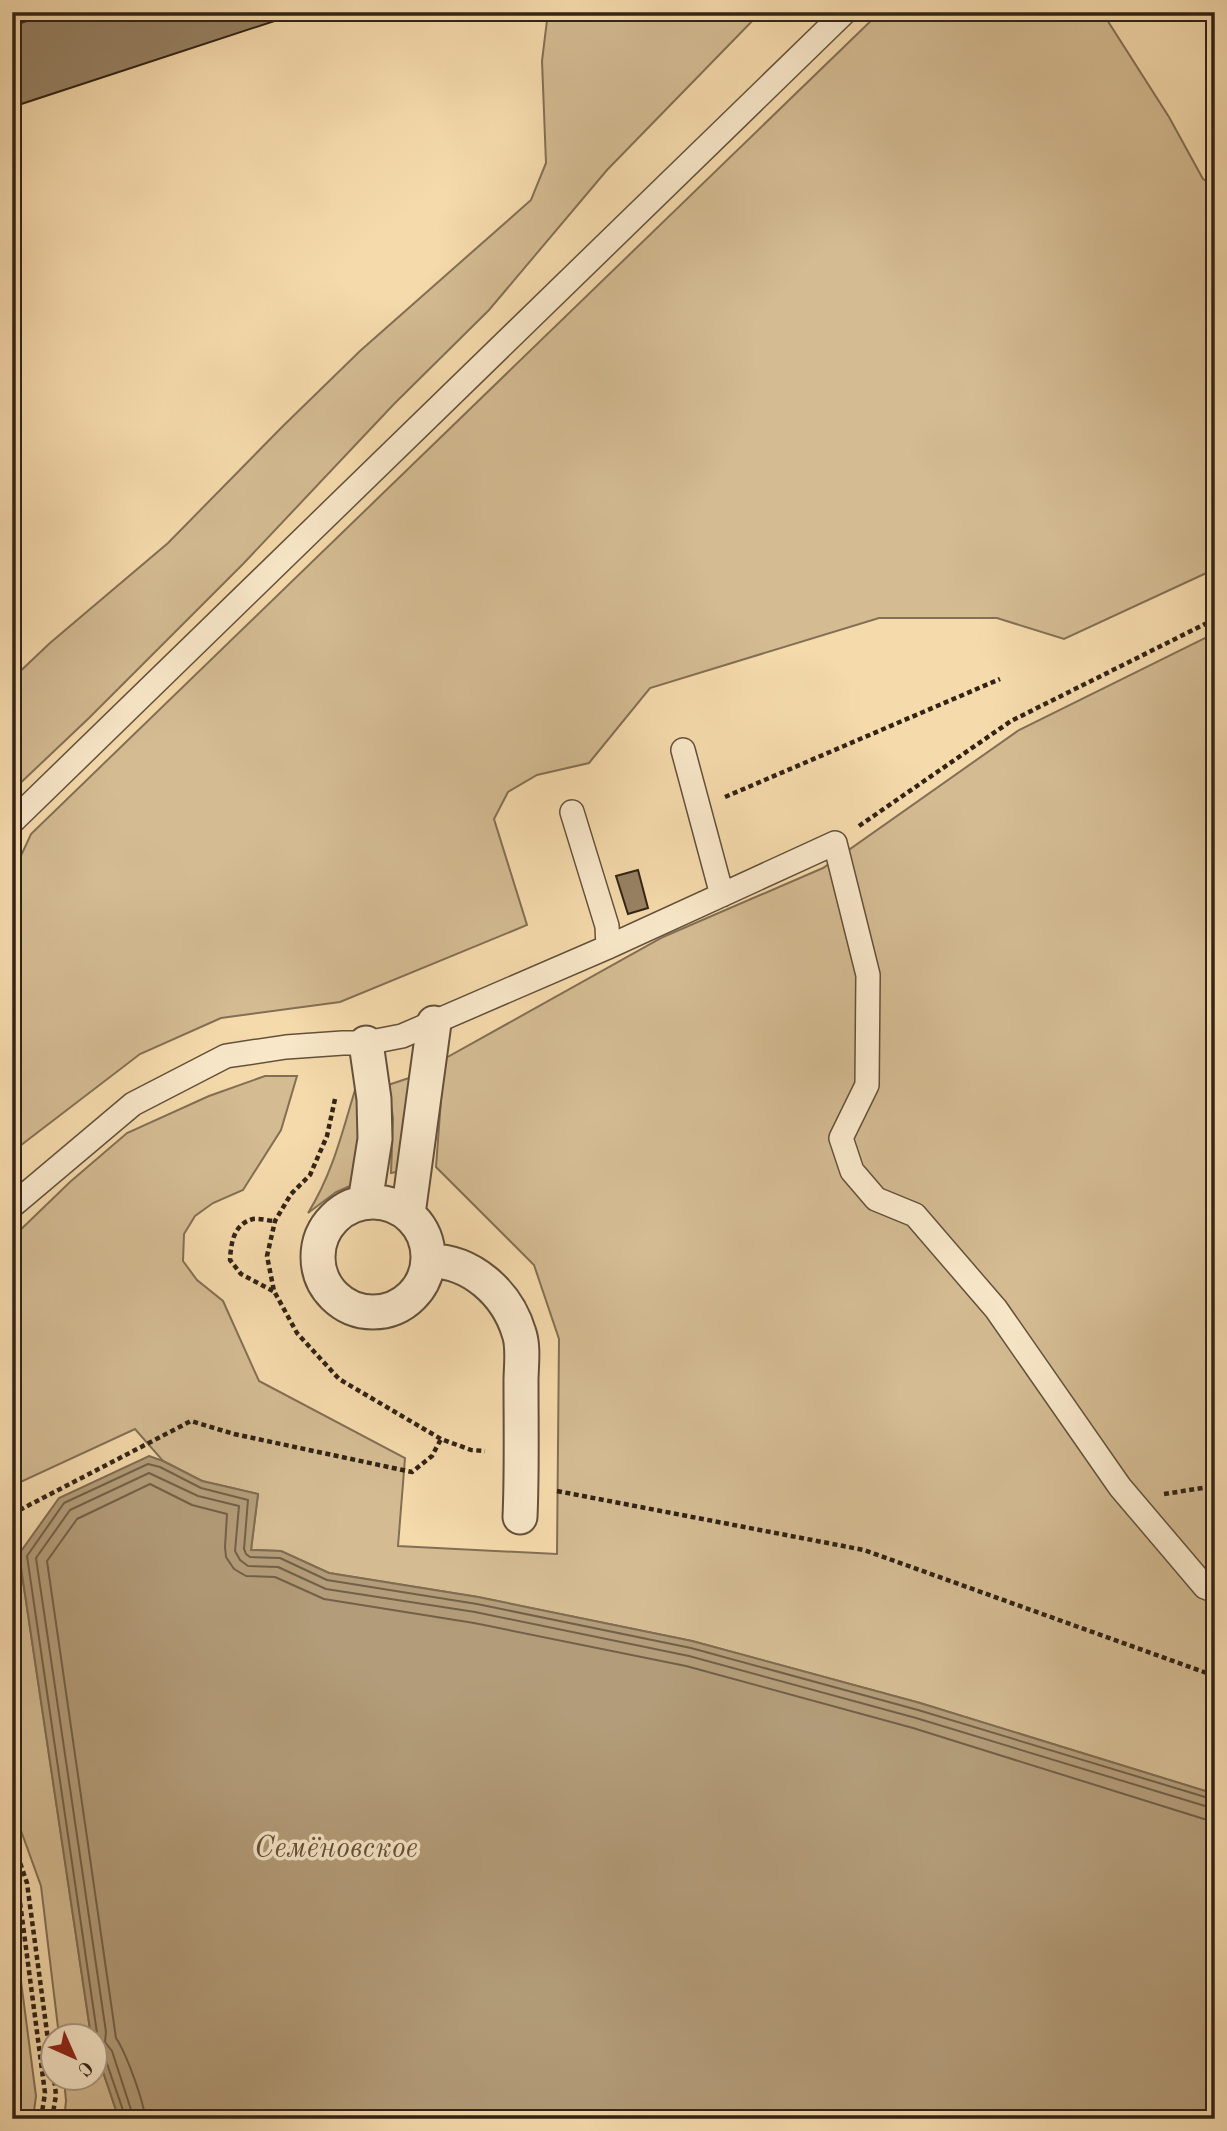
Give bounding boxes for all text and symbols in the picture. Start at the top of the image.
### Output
water label: Семёновское [254,1834,418,1864]
north arrow [38,2022,108,2092]
text: С [73,2056,95,2078]

